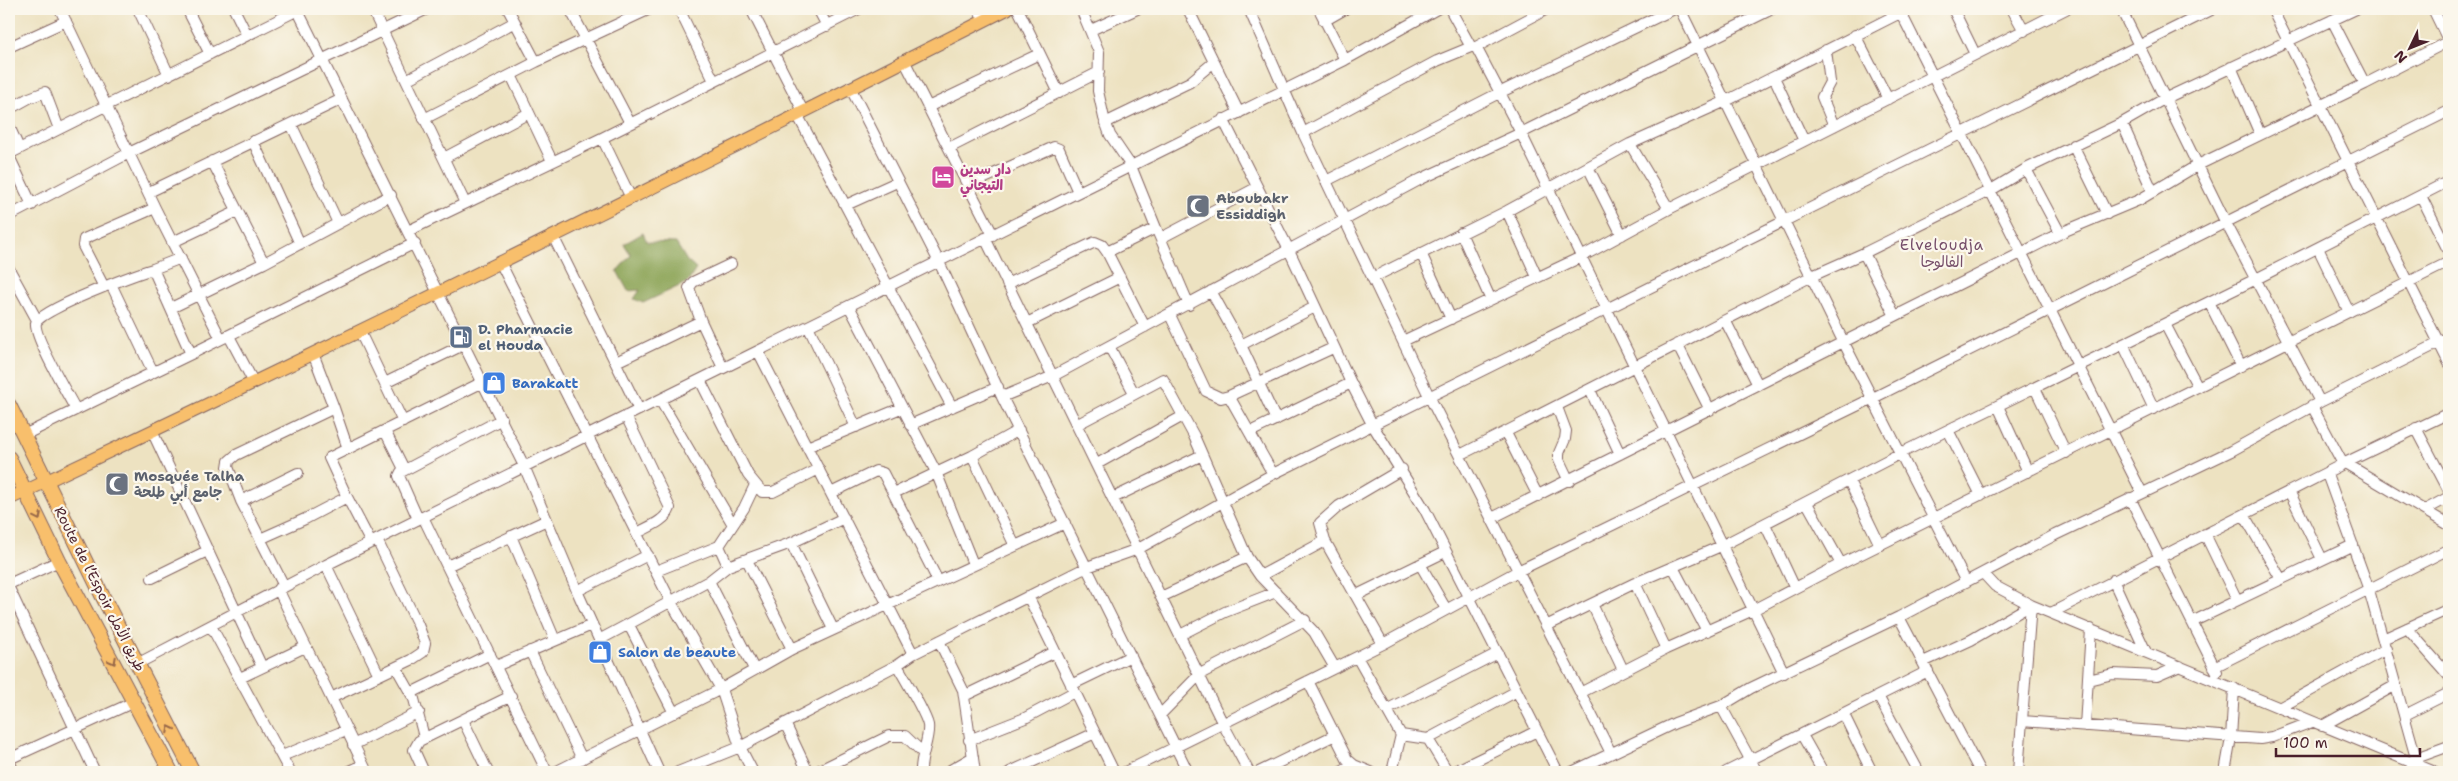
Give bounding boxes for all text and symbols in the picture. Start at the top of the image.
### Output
north arrow [2386,22,2436,72]
text: N [2390,47,2411,67]
place label: دار سدين التيجاني [960,160,1011,198]
hotel icon: دار سدين التيجاني [930,164,956,190]
place label: Aboubakr Essiddigh [1216,189,1289,223]
mosque icon: Aboubakr Essiddigh [1185,193,1211,219]
district label: Elveloudja الفالوجا [1900,235,1984,272]
place label: D. Pharmacie el Houda [478,320,573,354]
fuel station icon: D. Pharmacie el Houda [448,324,474,350]
shop icon: Barakatt [481,370,507,396]
place label: Barakatt [512,374,578,392]
place label: Mosquée Talha جامع أبي طلحة [134,467,245,505]
mosque icon: Mosquée Talha جامع أبي طلحة [104,471,130,497]
street label: Route de l’Espoir طريق الأمل [50,503,150,675]
one-way arrow [32,512,42,521]
shop icon: Salon de beaute [587,639,613,665]
place label: Salon de beaute [618,643,736,661]
one-way arrow [107,656,117,665]
one-way arrow [166,725,176,734]
scale bar [2276,726,2419,758]
text: 100 m [2283,733,2328,753]

